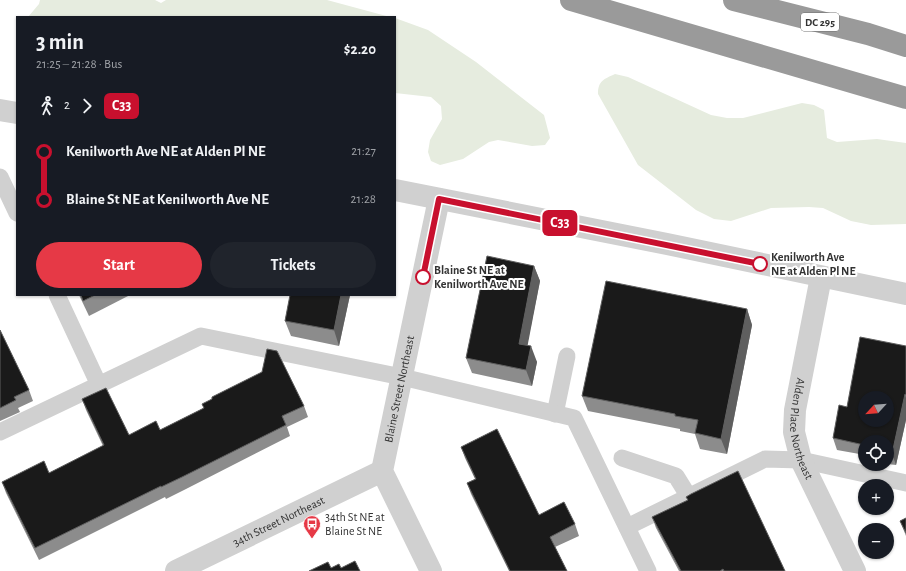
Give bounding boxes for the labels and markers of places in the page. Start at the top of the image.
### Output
place label: Kenilworth Ave NE at Alden Pl NE [771,251,856,277]
marker: Kenilworth Ave NE at Alden Pl NE [752,256,768,272]
place label: Blaine St NE at Kenilworth Ave NE [434,264,524,290]
marker: Blaine St NE at Kenilworth Ave NE [415,269,431,285]
place label: 34th St NE at Blaine St NE [325,511,385,537]
bus stop icon: 34th St NE at Blaine St NE [302,514,322,539]

